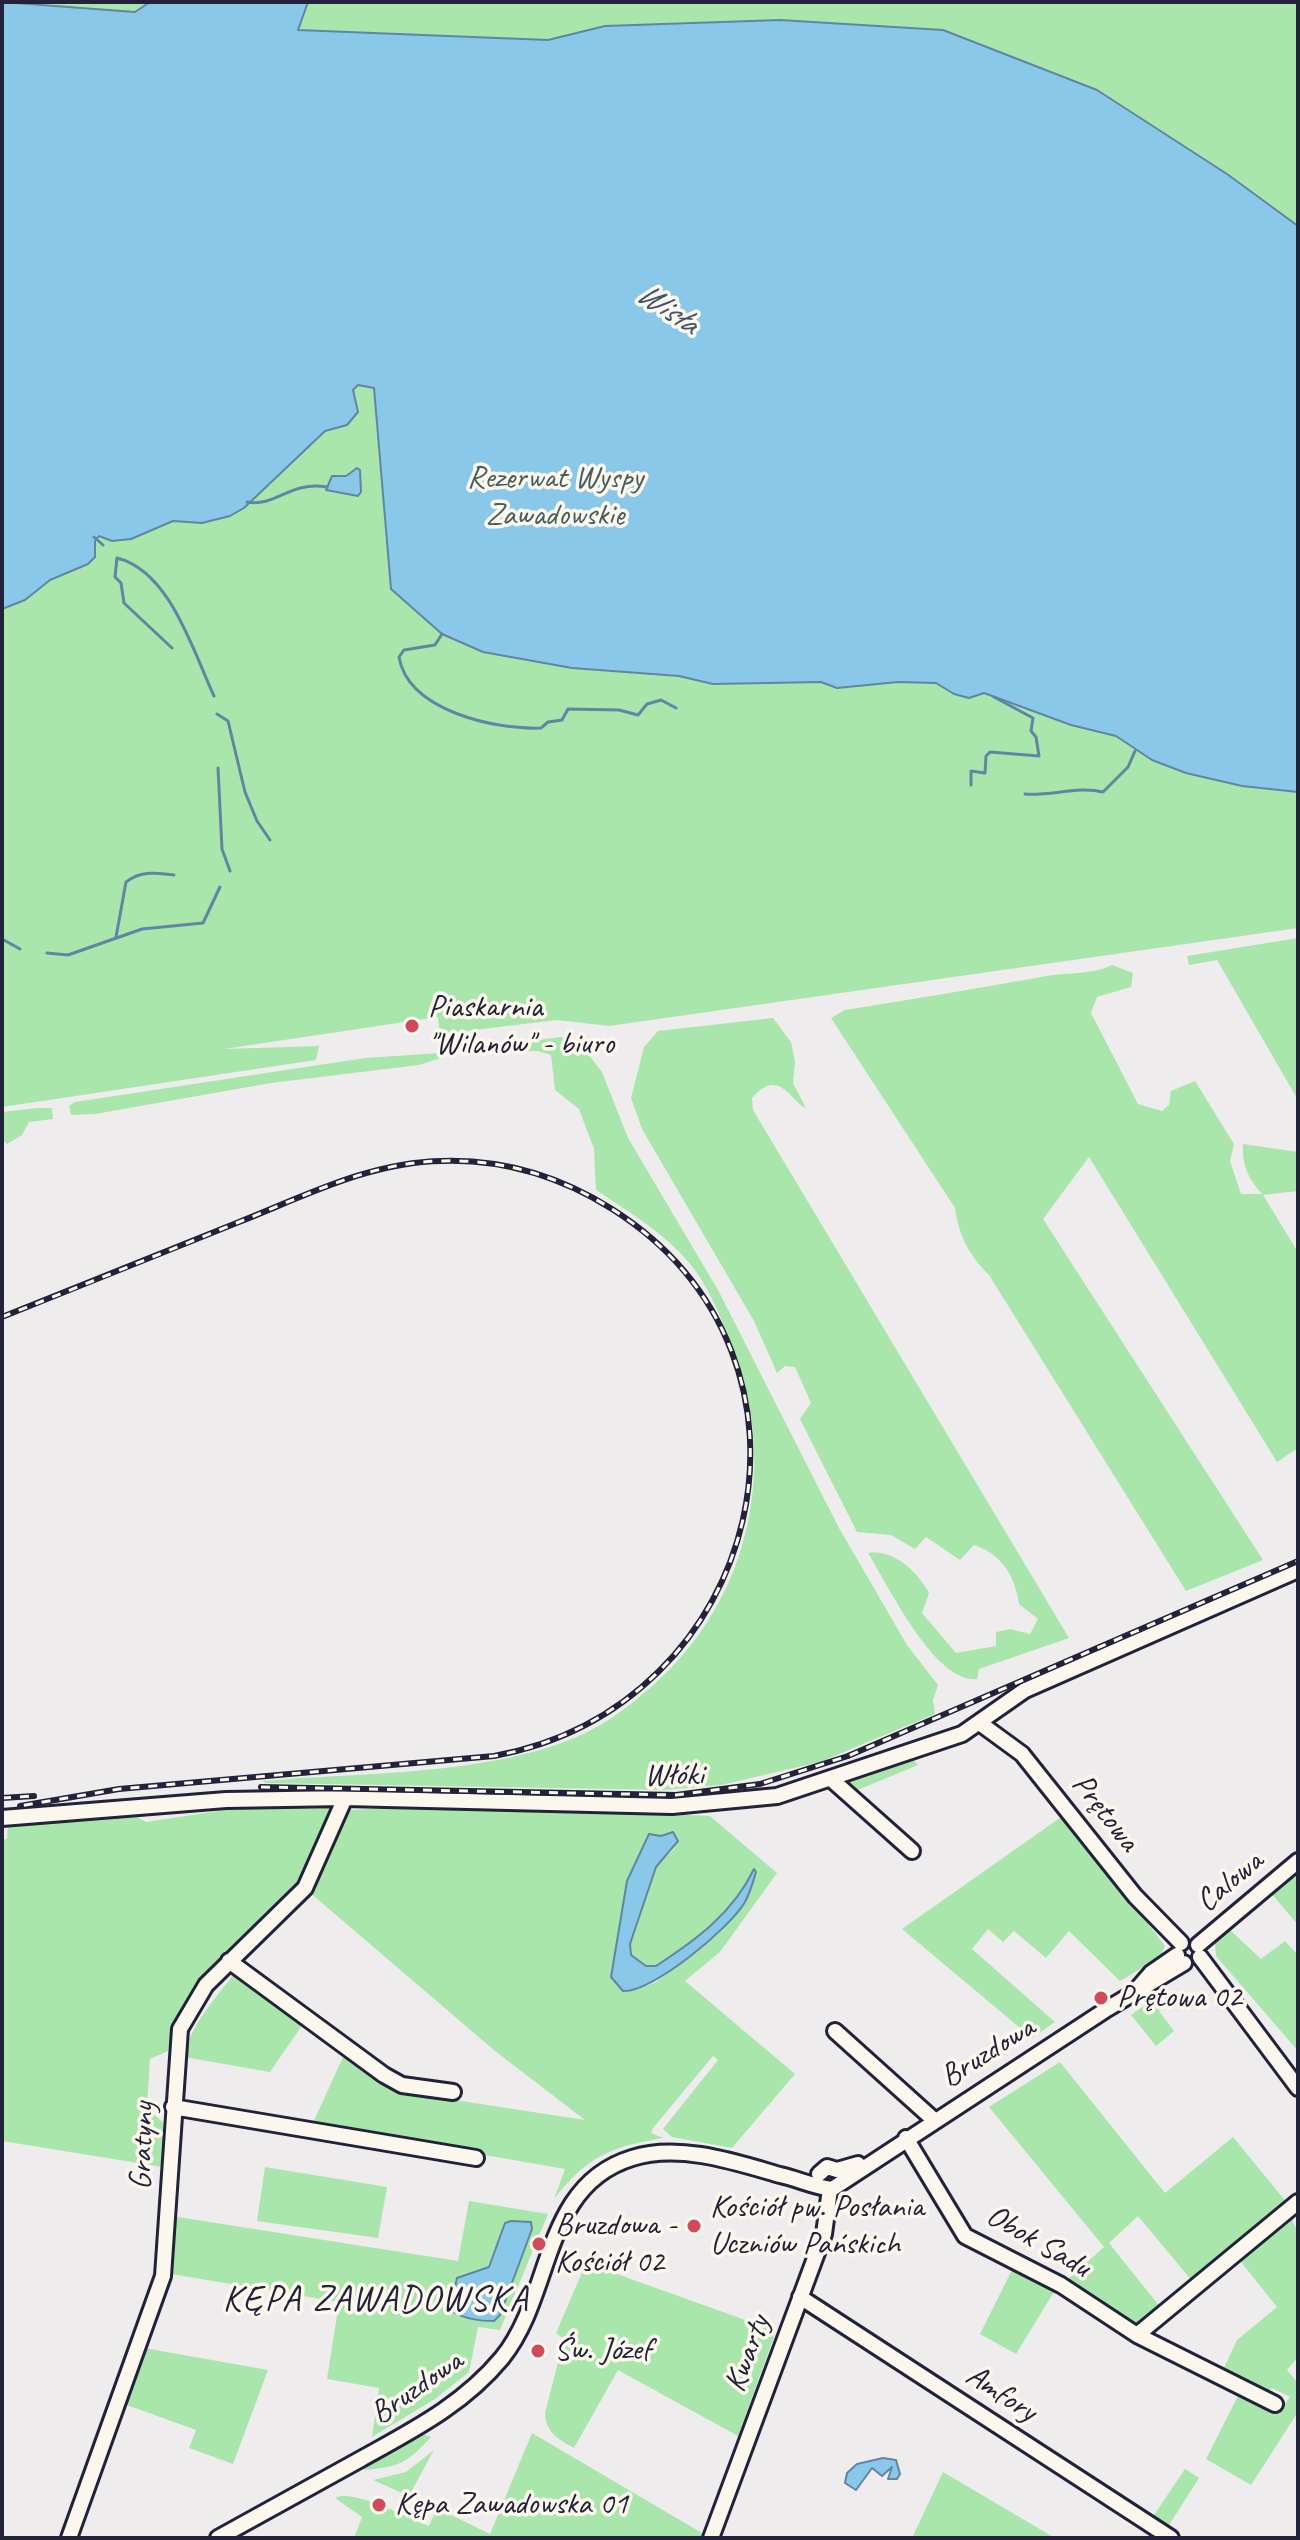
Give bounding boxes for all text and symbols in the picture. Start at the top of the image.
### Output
water label: Wisła [628,274,706,344]
park label: Rezerwat Wyspy Zawadowskie [467,460,643,535]
place label: Piaskarnia "Wilanów" - biuro [428,989,614,1064]
marker: Piaskarnia "Wilanów" - biuro [403,1017,421,1035]
street label: Włóki [644,1756,704,1796]
street label: Prętowa [1063,1766,1147,1860]
street label: Calowa [1189,1843,1271,1921]
place label: Prętowa 02 [1117,1979,1242,2017]
marker: Prętowa 02 [1092,1989,1110,2007]
street label: Bruzdowa [934,2009,1042,2097]
street label: Gratyny [122,2101,164,2191]
place label: Kościół pw. Posłania Uczniów Pańskich [710,2189,924,2264]
street label: Obok Sadu [979,2197,1097,2287]
place label: Bruzdowa - Kościół 02 [555,2207,677,2282]
marker: Kościół pw. Posłania Uczniów Pańskich [685,2217,703,2235]
marker: Bruzdowa - Kościół 02 [530,2235,548,2253]
district label: KĘPA ZAWADOWSKA [223,2279,529,2323]
street label: Kwarty [717,2311,779,2397]
place label: Św. Józef [554,2332,651,2370]
marker: Św. Józef [529,2342,547,2360]
street label: Bruzdowa [364,2343,470,2433]
street label: Amfory [958,2357,1044,2431]
place label: Kępa Zawadowska 01 [395,2486,628,2524]
marker: Kępa Zawadowska 01 [370,2496,388,2514]

